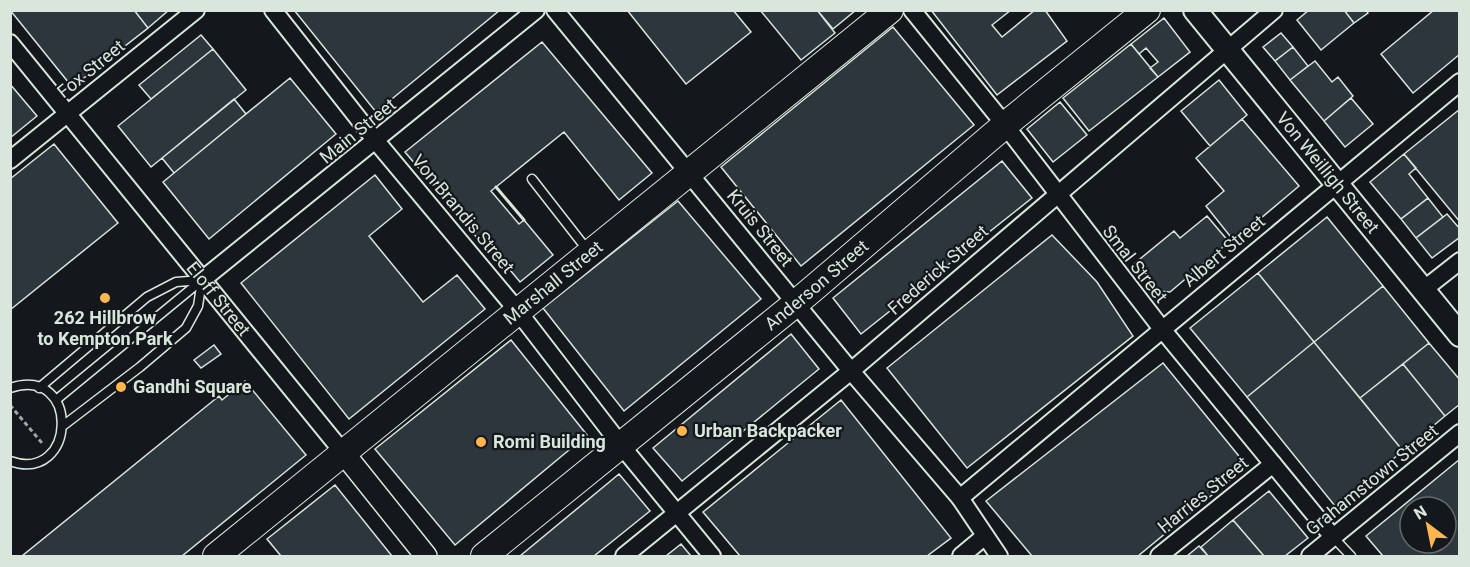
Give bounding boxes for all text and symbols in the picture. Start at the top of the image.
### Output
street label: Fox Street [53,35,129,102]
street label: Main Street [315,94,400,168]
street label: Von Weilligh Street [1272,107,1384,238]
street label: Von Brandis Street [408,150,519,277]
street label: Kruis Street [723,185,798,270]
street label: Albert Street [1179,210,1269,291]
street label: Frederick Street [883,220,992,319]
street label: Smal Street [1099,221,1172,307]
street label: Anderson Street [760,235,873,334]
street label: Marshall Street [499,236,607,329]
street label: Eloff Street [182,257,255,340]
marker: 262 Hillbrow to Kempton Park [98,291,112,305]
place label: 262 Hillbrow to Kempton Park [37,307,173,349]
place label: Gandhi Square [133,376,252,397]
marker: Gandhi Square [114,380,128,394]
place label: Urban Backpacker [694,420,842,441]
street label: Grahamstown Street [1301,420,1442,539]
marker: Urban Backpacker [675,424,689,438]
place label: Romi Building [493,431,606,452]
marker: Romi Building [474,435,488,449]
street label: Harries Street [1153,452,1252,537]
north arrow [1398,495,1458,555]
text: N [1410,502,1430,524]

